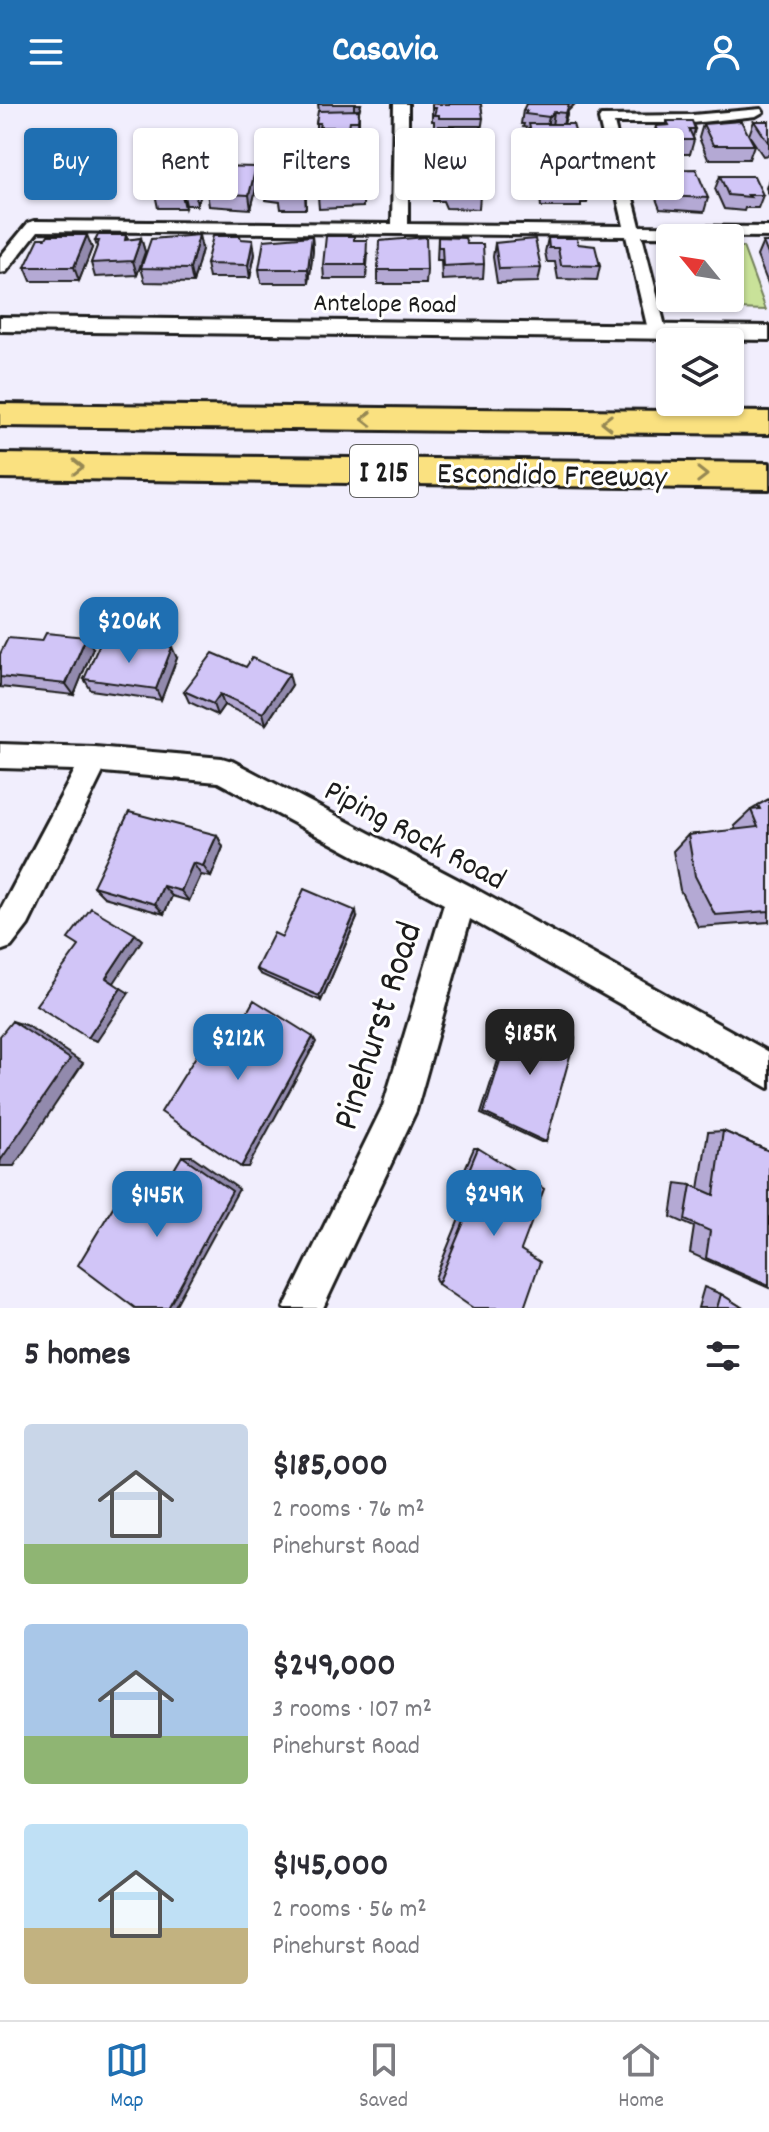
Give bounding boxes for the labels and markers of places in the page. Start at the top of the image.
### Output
pin: $206K [73,597,185,665]
pin: $185K [474,1009,586,1077]
pin: $212K [182,1014,294,1082]
pin: $249K [438,1170,550,1238]
pin: $145K [101,1171,213,1239]

